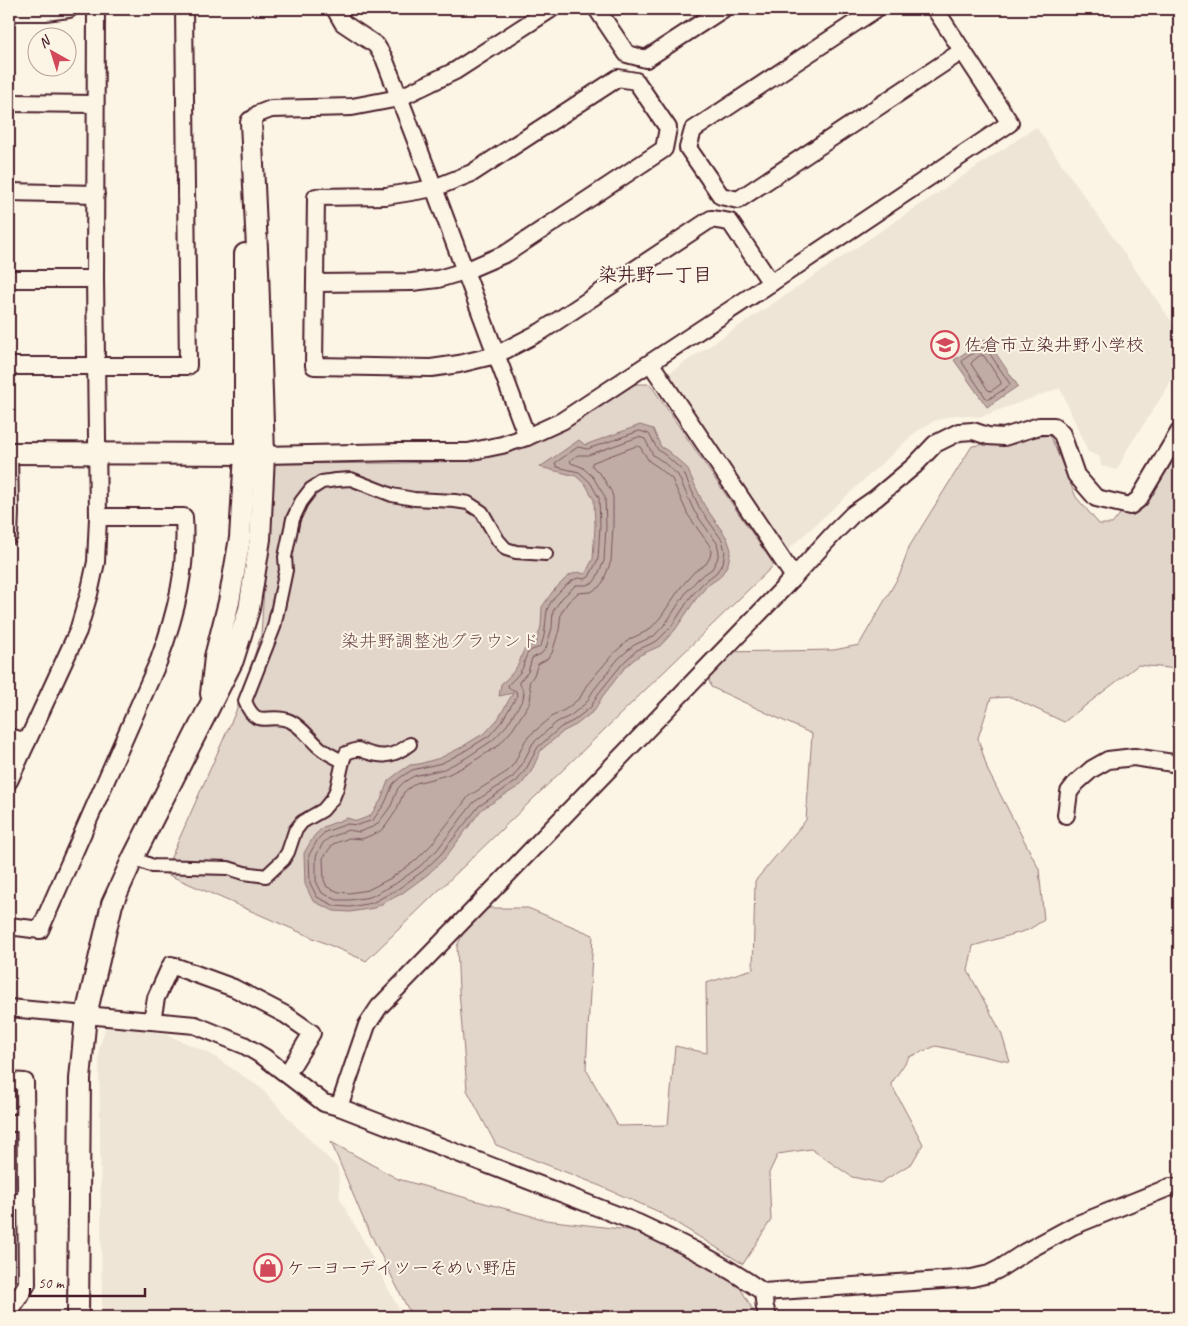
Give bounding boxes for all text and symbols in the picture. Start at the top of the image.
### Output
north arrow [28,28,78,78]
text: N [35,31,55,52]
district label: 染井野一丁目 [598,263,712,287]
school or university icon: 佐倉市立染井野小学校 [930,330,960,360]
place label: 佐倉市立染井野小学校 [964,334,1144,356]
park label: 染井野調整池グラウンド [341,630,539,652]
shop icon: ケーヨーデイツーそめい野店 [253,1253,283,1283]
place label: ケーヨーデイツーそめい野店 [287,1257,518,1279]
scale bar [30,1266,145,1298]
text: 50 m [38,1274,65,1293]

